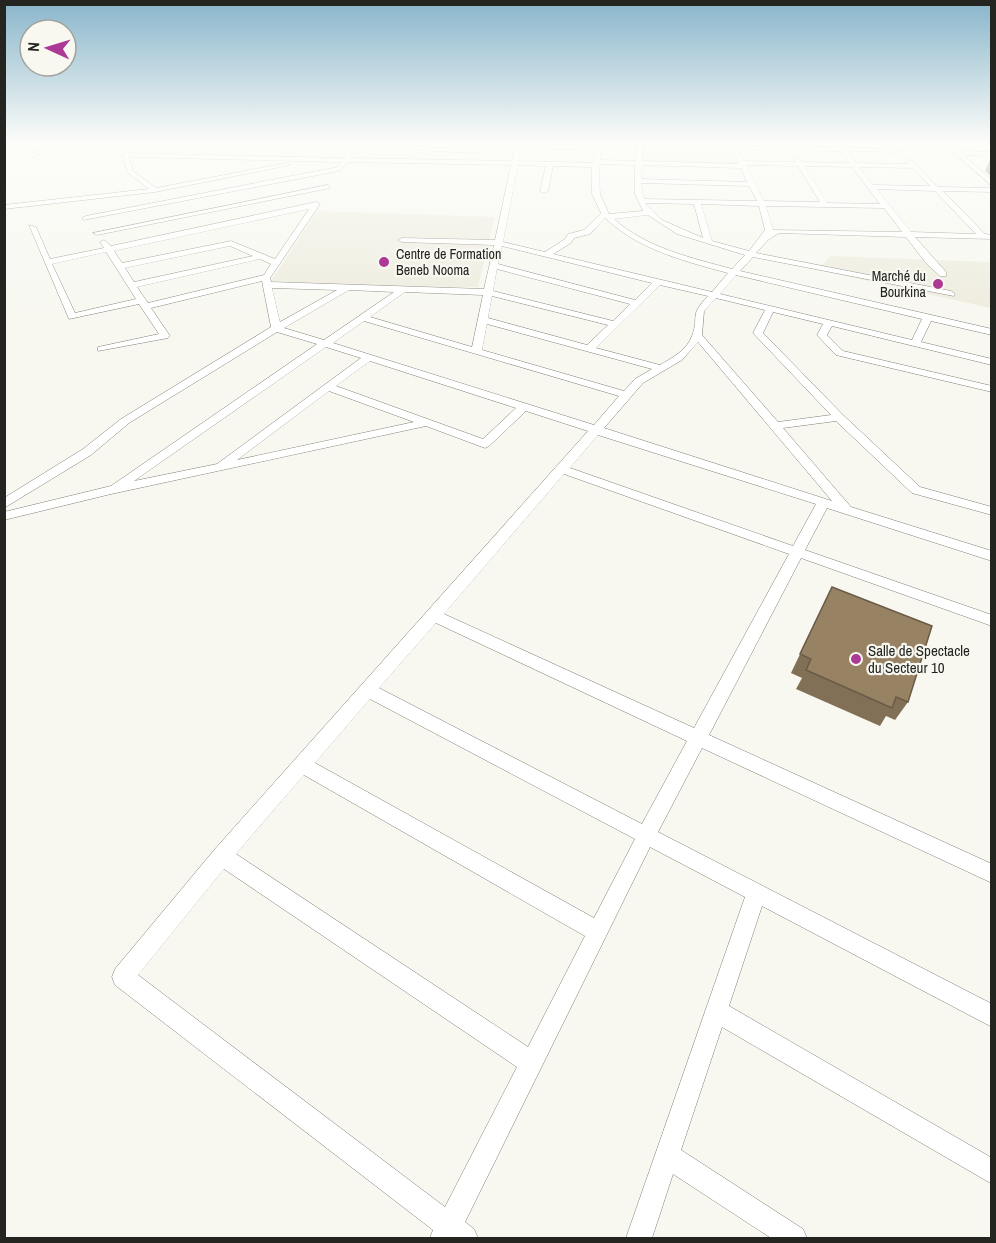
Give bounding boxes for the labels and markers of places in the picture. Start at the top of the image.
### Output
place label: Centre de Formation Beneb Nooma [396,245,501,279]
marker: Centre de Formation Beneb Nooma [377,255,391,269]
place label: Marché du Bourkina [872,267,927,301]
marker: Marché du Bourkina [931,277,945,291]
place label: Salle de Spectacle du Secteur 10 [868,640,970,678]
marker: Salle de Spectacle du Secteur 10 [849,652,863,666]

